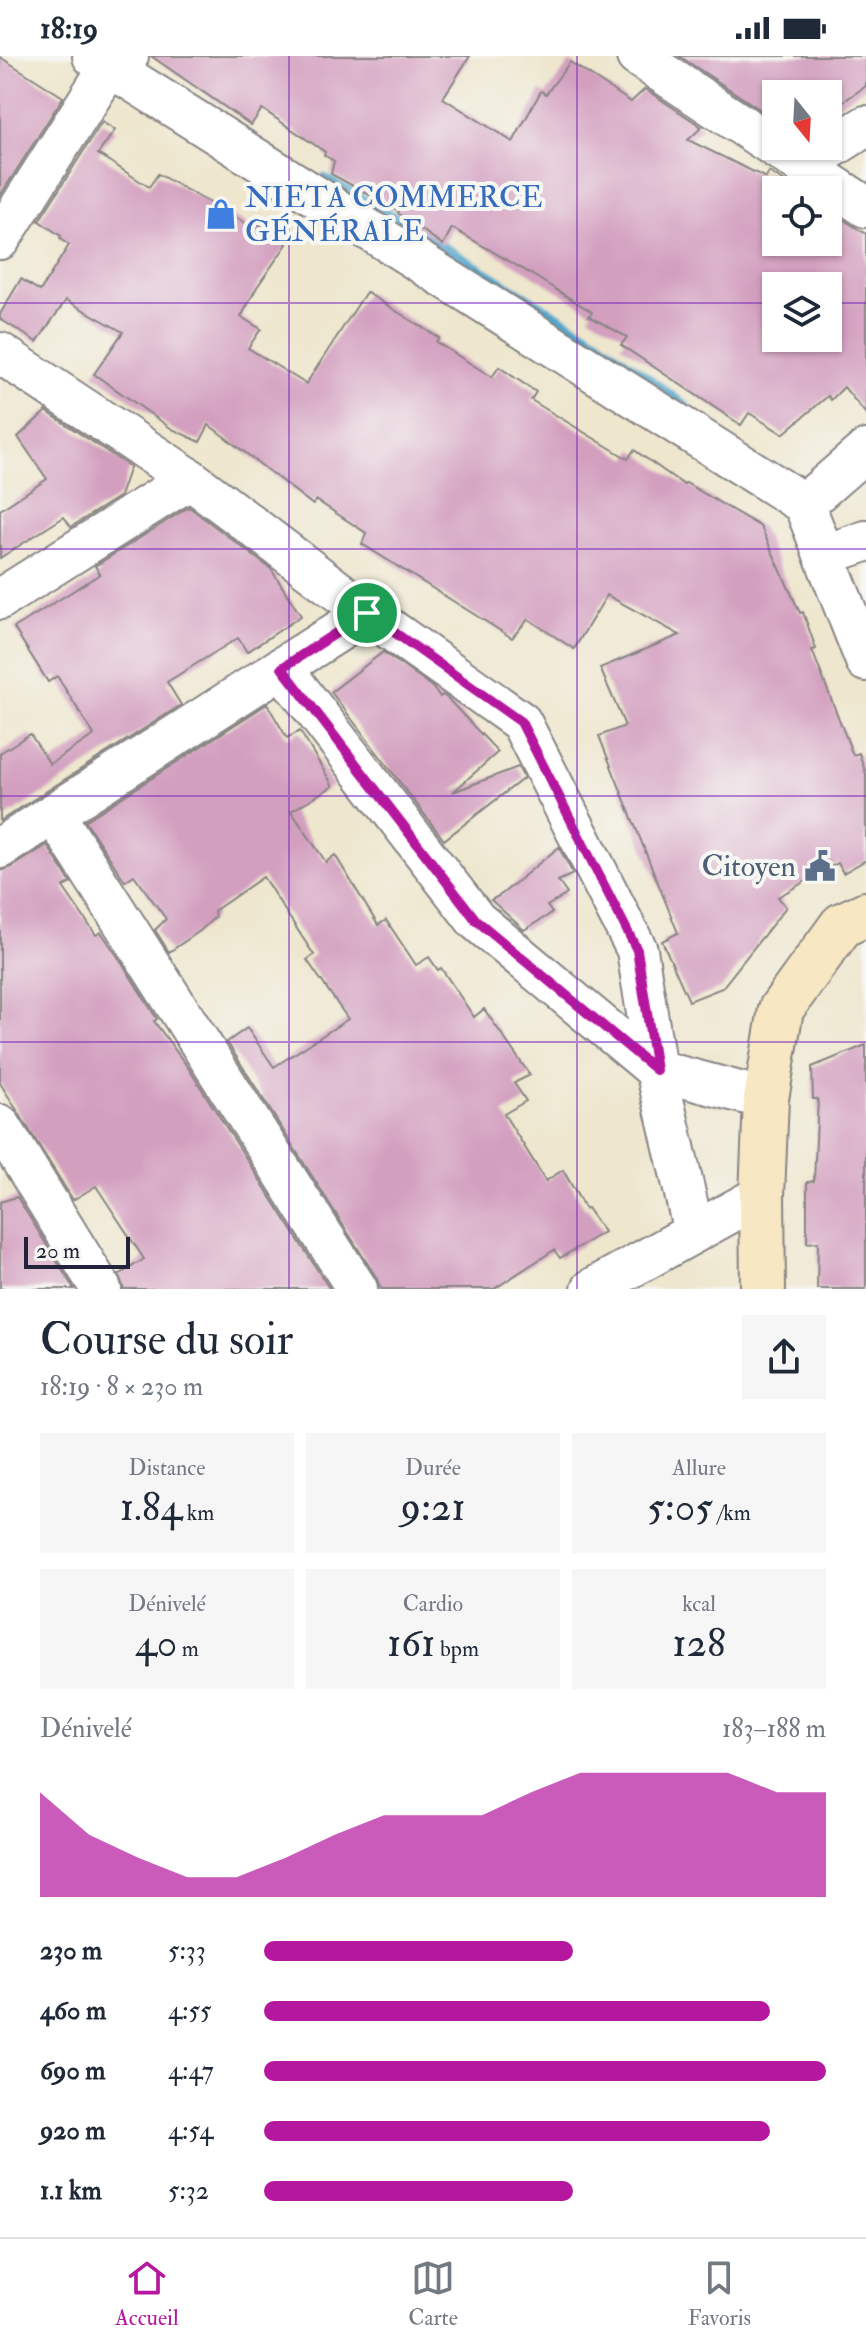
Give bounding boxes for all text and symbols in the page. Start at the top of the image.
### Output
text: 18:19 [40,10,98,47]
north arrow [762,80,842,160]
map controls [762,80,842,352]
button: locate [762,176,842,256]
place label: NIETA COMMERCE GÉNÉRALE [245,179,543,250]
shop icon: NIETA COMMERCE GÉNÉRALE [204,197,238,231]
button: layers [762,272,842,352]
pin [333,579,401,647]
icon: arrive [345,591,389,635]
place label: Citoyen [702,848,796,885]
public building icon: Citoyen [803,849,837,883]
scale bar [24,1233,130,1269]
text: 20 m [36,1237,80,1265]
text: Course du soir [40,1313,293,1368]
button: share [742,1315,826,1399]
text: 18:19 · 8 × 230 m [40,1371,203,1403]
text: Distance [129,1454,205,1482]
text: Durée [405,1454,461,1482]
text: Allure [672,1454,726,1482]
text: 1.84 [120,1482,182,1533]
text: 9:21 [401,1482,465,1533]
text: 5:05 [647,1482,713,1533]
text: km [182,1499,214,1527]
text: /km [713,1499,751,1527]
text: Dénivelé [128,1590,206,1618]
text: Cardio [403,1590,463,1618]
text: kcal [682,1590,716,1618]
text: 40 [135,1618,177,1669]
text: 161 [387,1618,435,1669]
text: 128 [672,1618,726,1669]
text: m [177,1635,199,1663]
text: bpm [435,1635,479,1663]
text: Dénivelé [40,1713,132,1745]
text: 183–188 m [722,1713,826,1745]
text: 230 m [40,1935,102,1967]
text: 5:33 [168,1935,206,1967]
text: 460 m [40,1995,106,2027]
text: 4:55 [168,1995,211,2027]
text: 690 m [40,2055,105,2087]
text: 4:47 [168,2055,214,2087]
text: 920 m [40,2115,105,2147]
text: 4:54 [168,2115,213,2147]
text: 1.1 km [40,2175,102,2207]
text: 5:32 [168,2175,209,2207]
tab: Accueil [115,2256,179,2332]
tab: Carte [408,2256,458,2332]
tab: Favoris [688,2256,751,2332]

